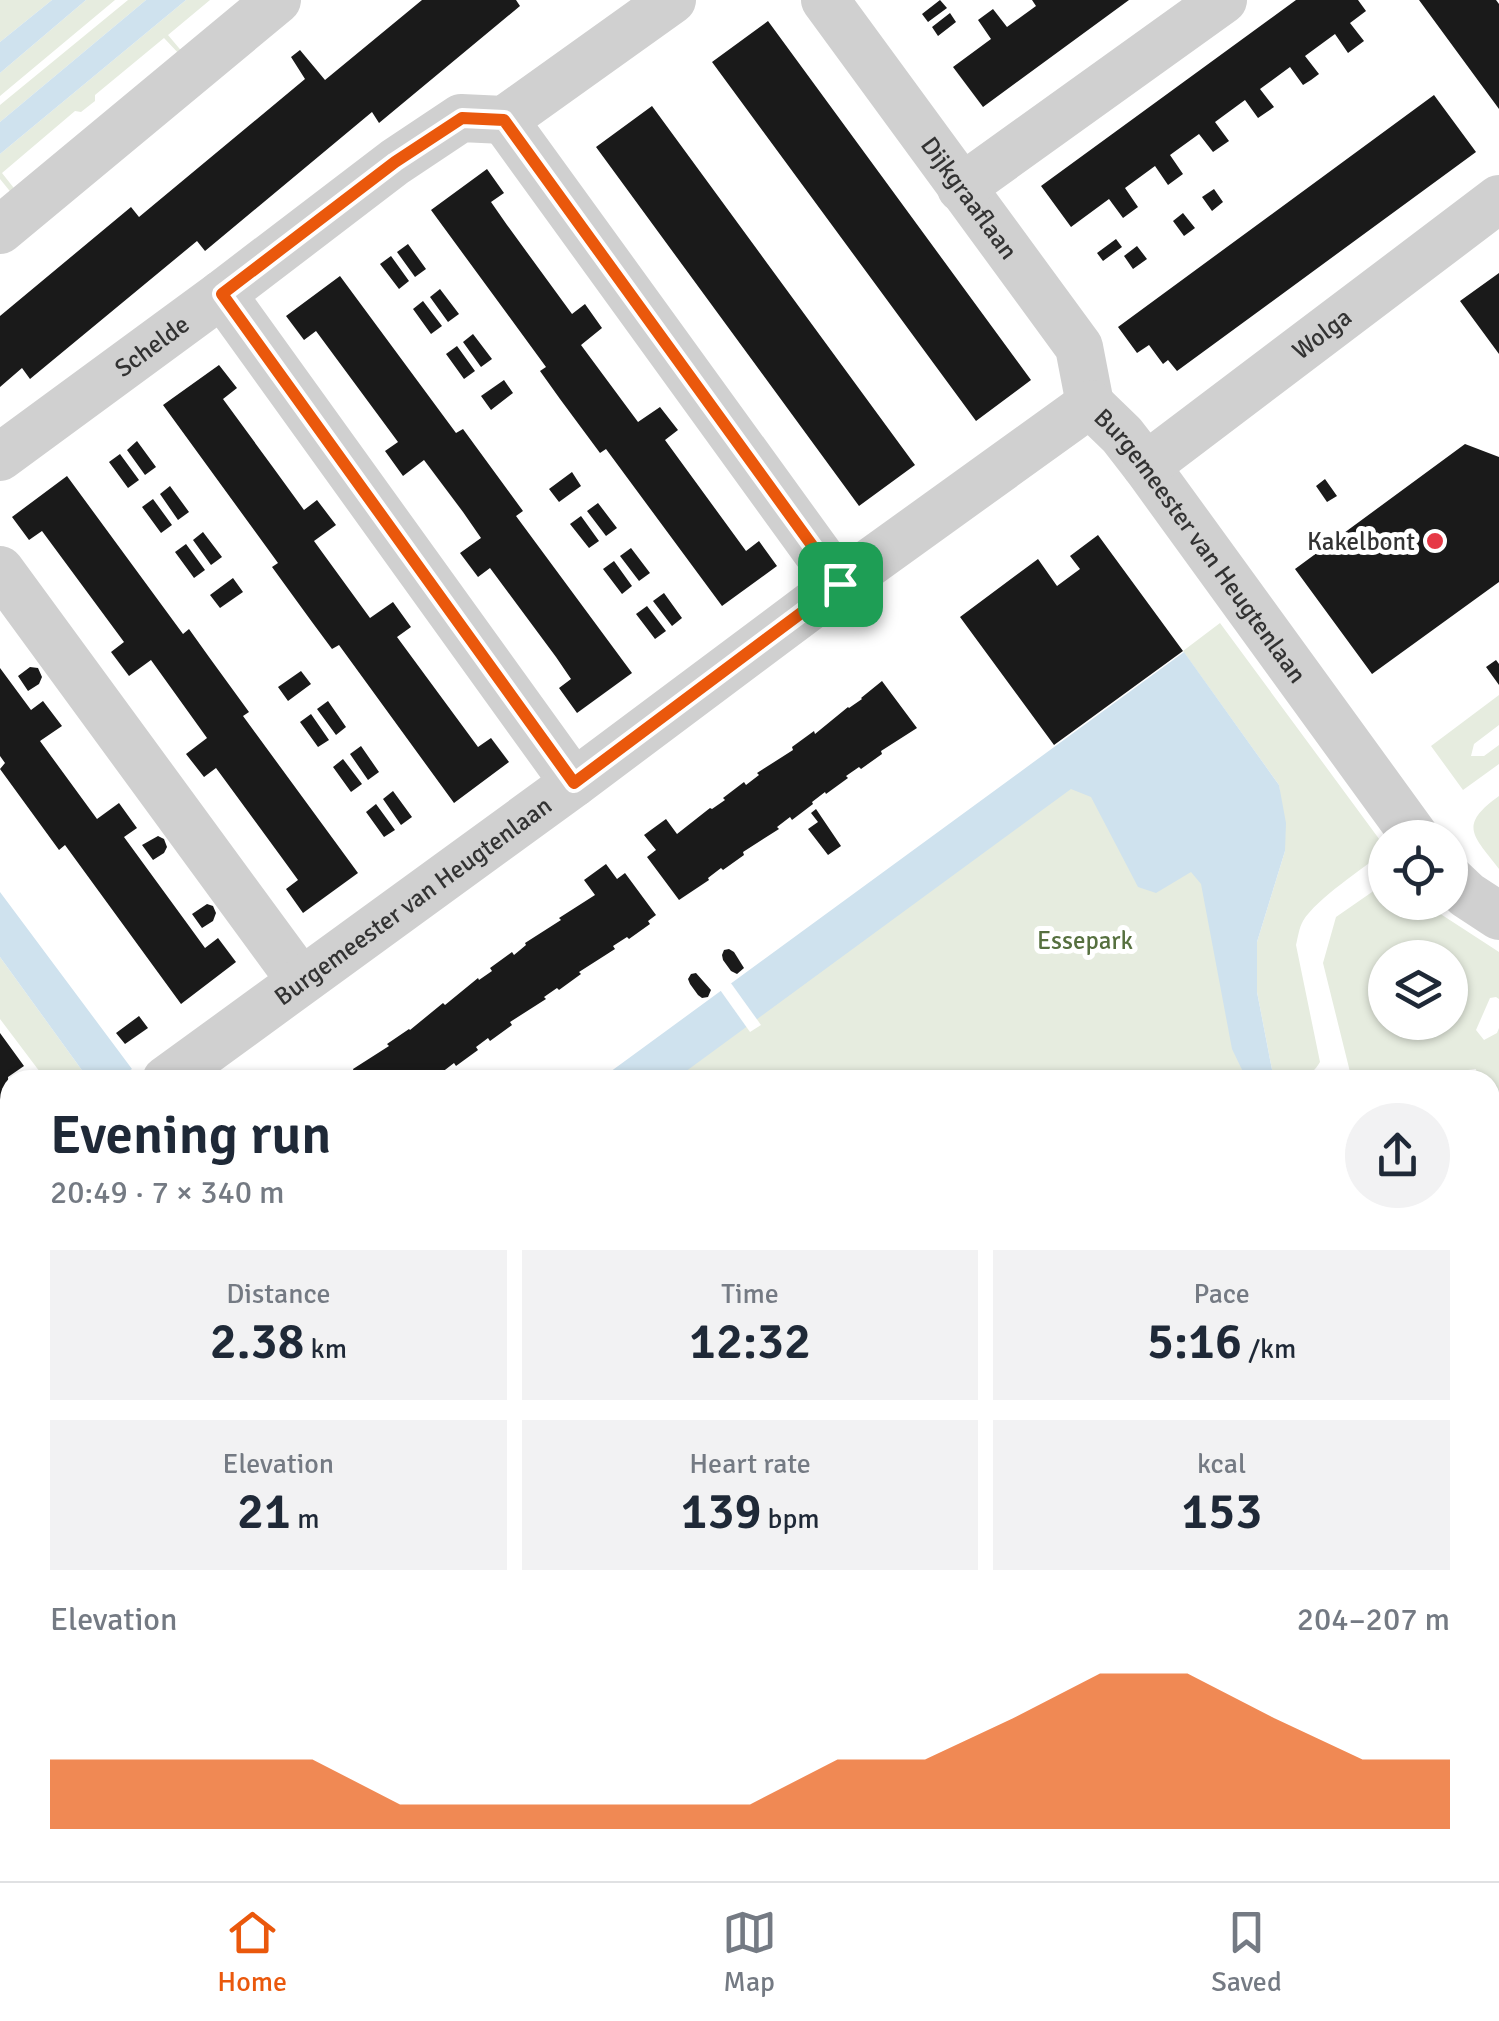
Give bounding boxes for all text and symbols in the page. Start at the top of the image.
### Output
street label: Dijkgraaflaan [915,130,1025,265]
street label: Wolga [1286,301,1357,366]
street label: Schelde [108,308,195,383]
street label: Burgemeester van Heugtenlaan [1088,401,1314,689]
place label: Kakelbont [1307,526,1415,557]
marker: Kakelbont [1424,530,1446,552]
pin [798,542,883,627]
icon: arrive [813,557,868,612]
street label: Burgemeester van Heugtenlaan [268,789,557,1012]
map controls [1368,820,1468,1040]
button: locate [1368,820,1468,920]
park label: Essepark [1037,925,1134,956]
button: layers [1368,940,1468,1040]
text: Evening run [50,1101,331,1169]
button: share [1345,1103,1450,1208]
text: 20:49 · 7 × 340 m [50,1173,285,1212]
text: Distance [226,1277,330,1311]
text: Time [721,1277,779,1311]
text: Pace [1193,1277,1250,1311]
text: 2.38 [210,1311,304,1373]
text: 12:32 [689,1311,811,1373]
text: 5:16 [1147,1311,1242,1373]
text: km [304,1332,347,1366]
text: /km [1242,1332,1296,1366]
text: Elevation [223,1447,334,1481]
text: Heart rate [689,1447,811,1481]
text: kcal [1197,1447,1246,1481]
text: 21 [237,1481,291,1543]
text: 139 [680,1481,761,1543]
text: 153 [1181,1481,1262,1543]
text: m [291,1502,320,1536]
text: bpm [761,1502,820,1536]
text: Elevation [50,1600,177,1639]
text: 204–207 m [1297,1600,1450,1639]
tab: Home [217,1905,287,1999]
tab: Map [722,1905,777,1999]
tab: Saved [1211,1905,1282,1999]

